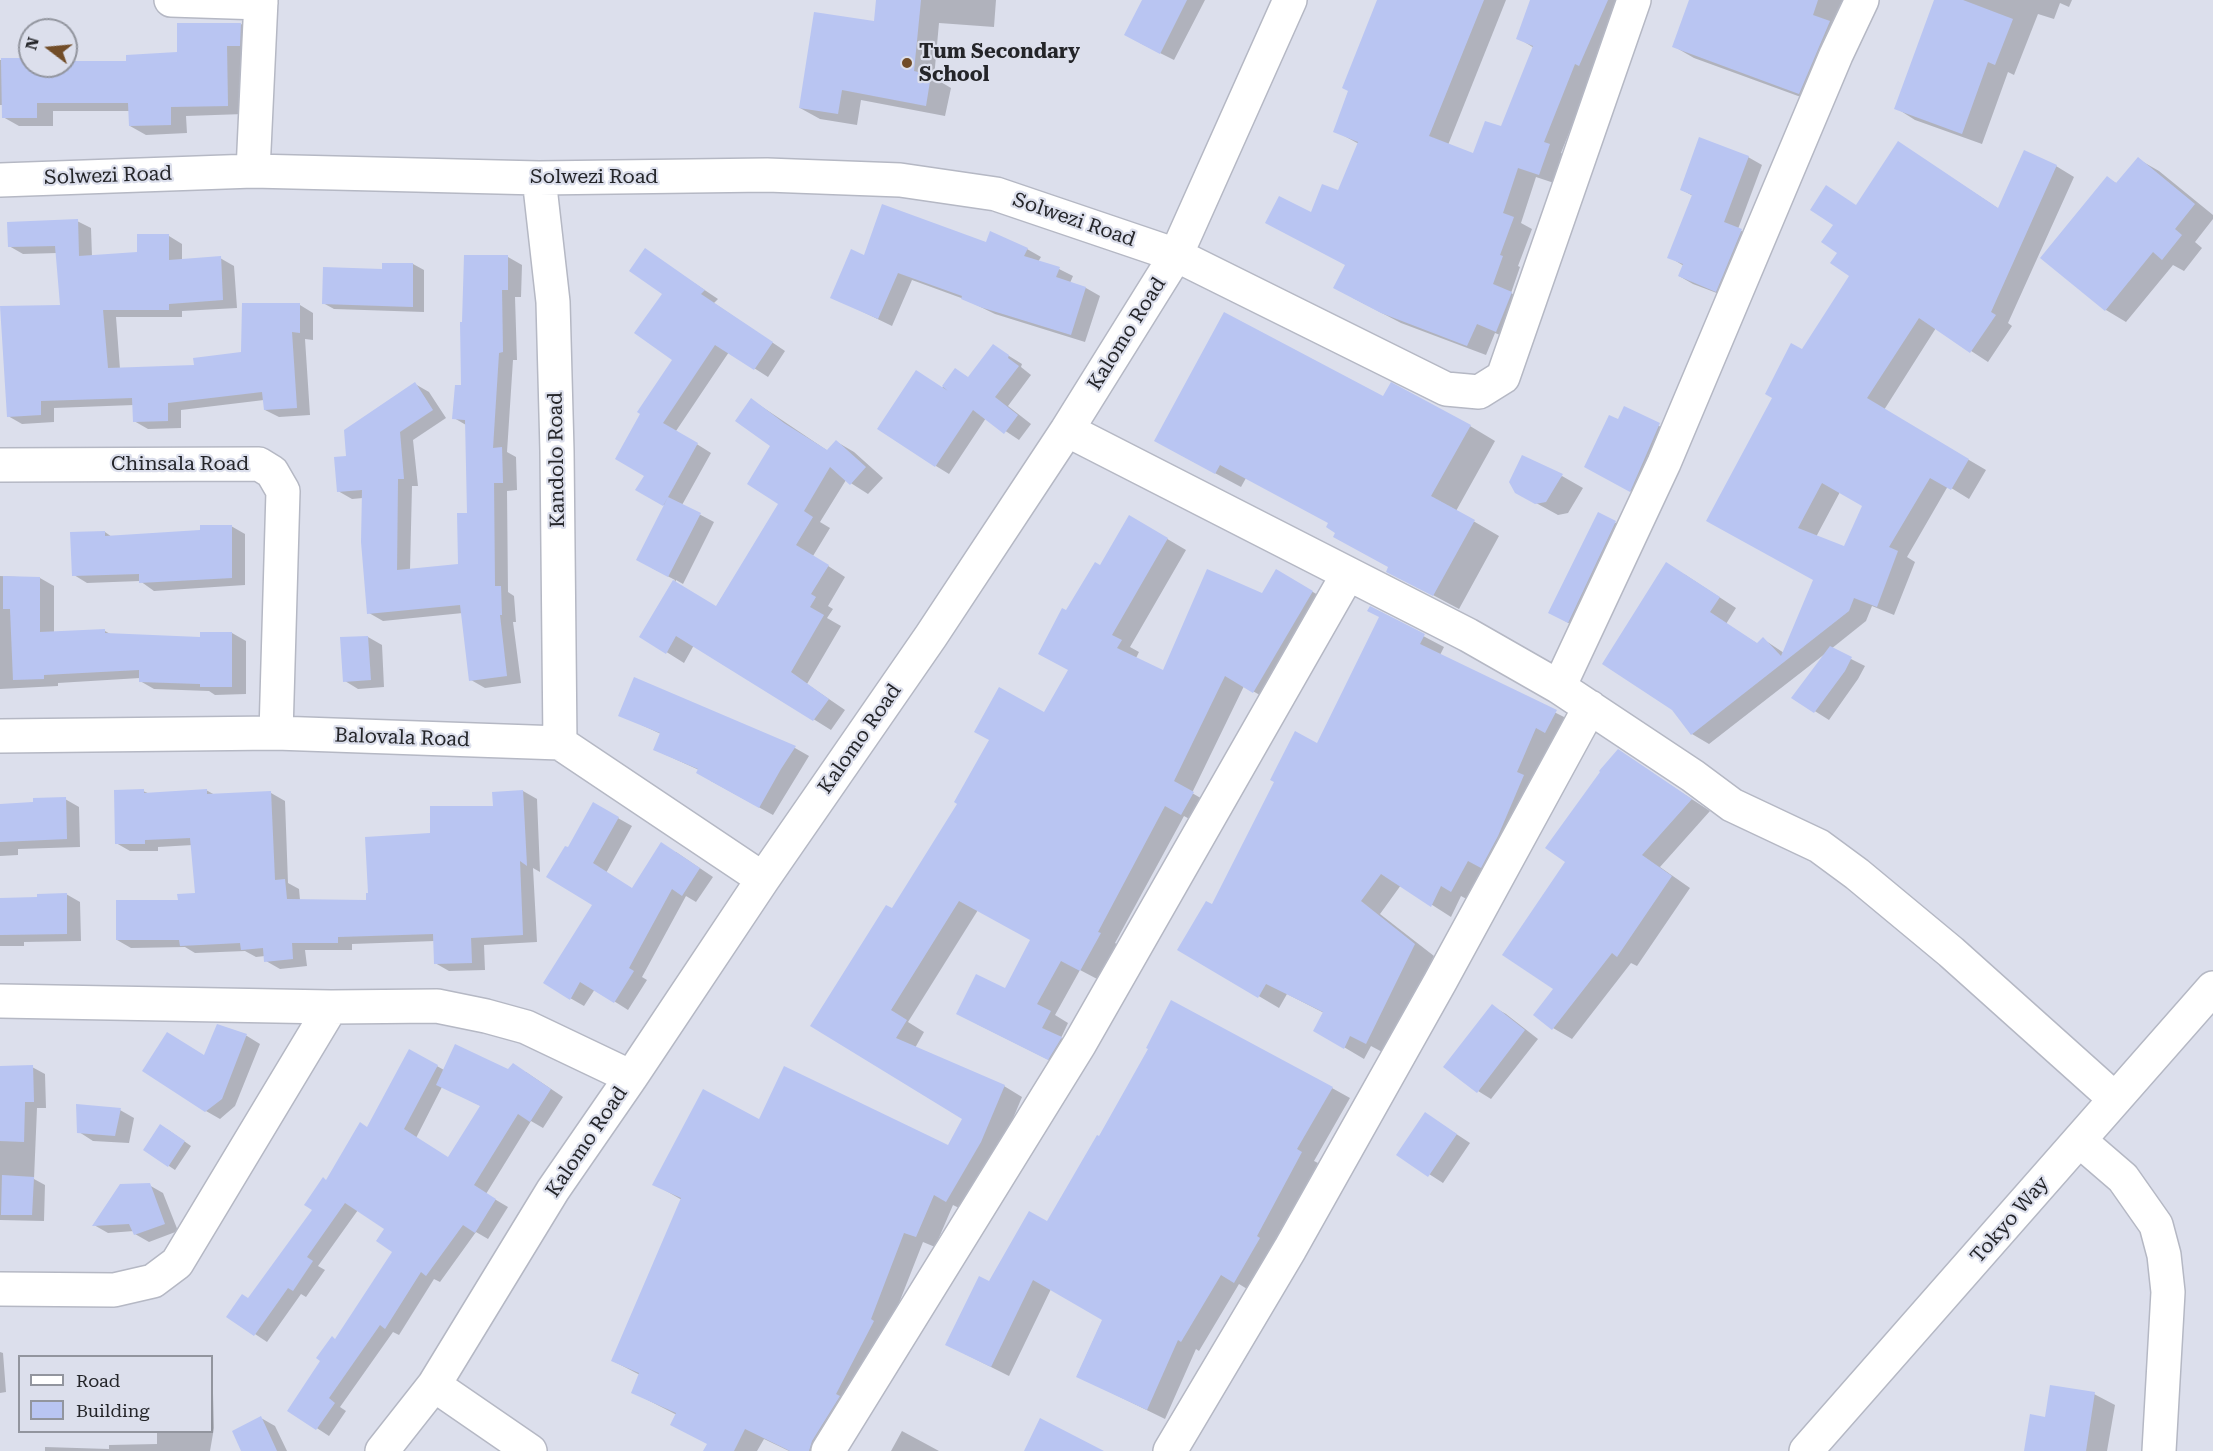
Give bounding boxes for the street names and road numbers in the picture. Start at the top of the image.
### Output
street label: Solwezi Road [44,162,172,190]
street label: Solwezi Road [530,165,658,189]
street label: Solwezi Road [1009,188,1139,252]
street label: Kalomo Road [1083,273,1171,395]
street label: Kandolo Road [544,392,570,528]
street label: Chinsala Road [111,452,249,476]
street label: Kalomo Road [813,680,907,798]
street label: Balovala Road [334,724,470,752]
street label: Kalomo Road [541,1082,633,1202]
street label: Tokyo Way [1966,1172,2054,1268]

